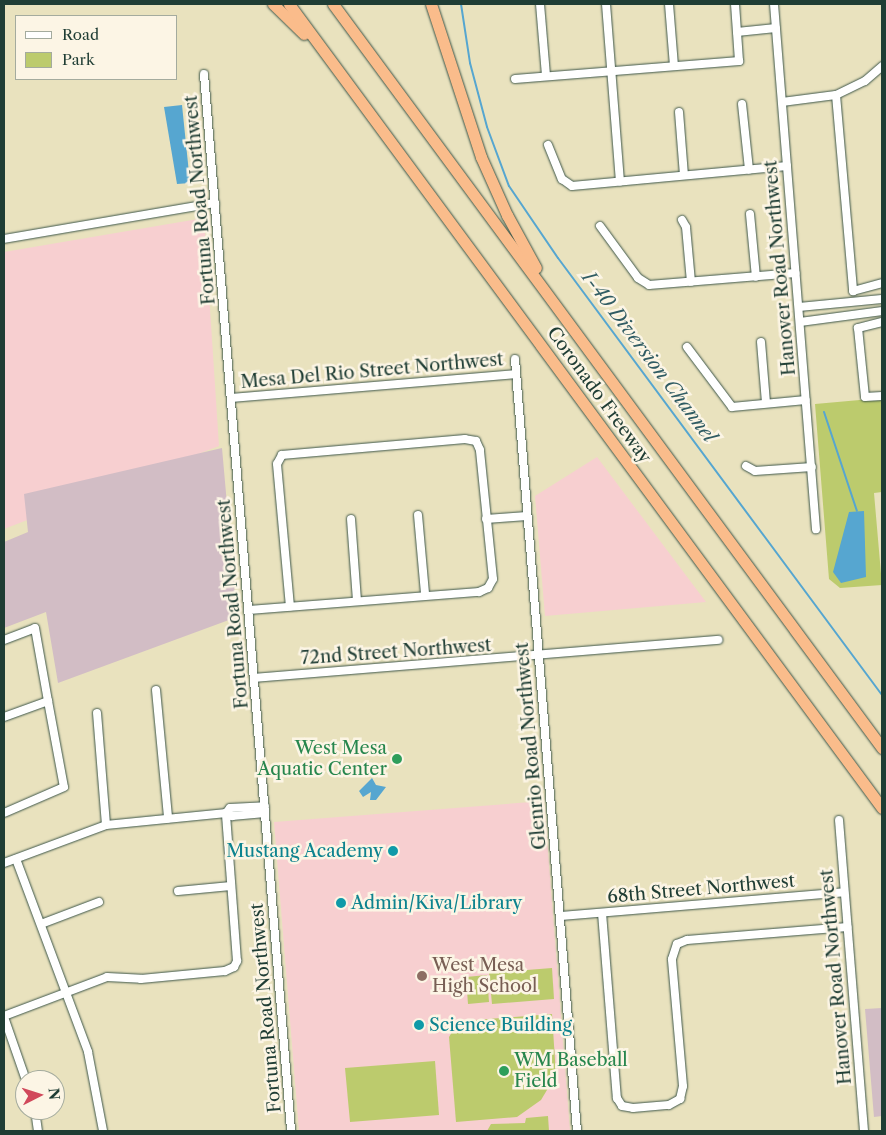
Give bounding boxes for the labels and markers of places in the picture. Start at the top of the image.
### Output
place label: West Mesa Aquatic Center [257,738,387,781]
marker: West Mesa Aquatic Center [391,753,403,765]
place label: Mustang Academy [226,840,383,862]
marker: Mustang Academy [387,845,399,857]
place label: Admin/Kiva/Library [351,892,522,914]
marker: Admin/Kiva/Library [335,897,347,909]
place label: West Mesa High School [432,955,537,998]
marker: West Mesa High School [416,970,428,982]
place label: Science Building [429,1014,572,1036]
marker: Science Building [413,1019,425,1031]
place label: WM Baseball Field [514,1050,628,1092]
marker: WM Baseball Field [498,1065,510,1077]

